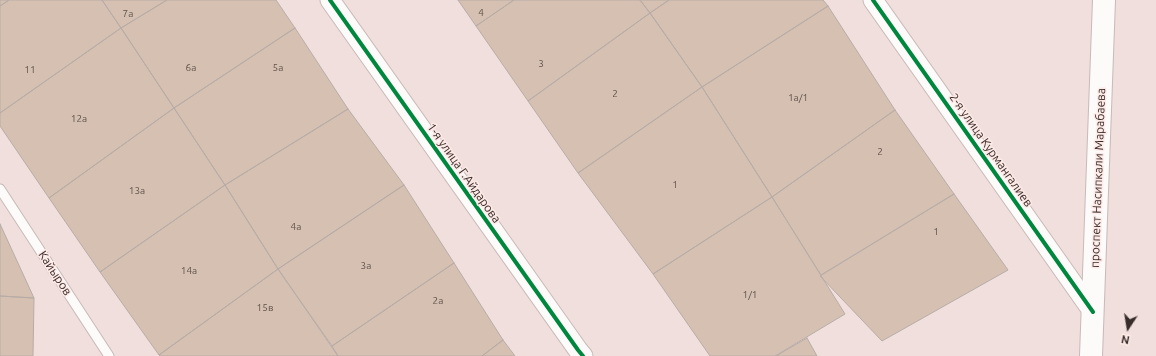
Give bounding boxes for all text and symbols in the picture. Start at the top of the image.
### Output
house number: 4 [478,7,484,19]
house number: 7а [123,8,133,20]
house number: 3 [538,58,544,70]
house number: 6а [186,62,196,74]
house number: 5а [273,62,283,74]
house number: 11 [24,64,36,76]
house number: 2 [612,88,618,100]
street label: проспект Насипкали Марабаева [1088,88,1108,268]
street label: 2-я улица Курмангалиев [946,91,1036,209]
house number: 1а/1 [788,92,808,104]
house number: 12а [71,113,87,125]
street label: 1-я улица Г.Айдарова [424,120,504,226]
house number: 2 [877,146,883,158]
house number: 1 [672,179,678,191]
house number: 13а [129,185,145,197]
house number: 4а [291,221,301,233]
house number: 1 [933,226,939,238]
street label: Кайыров [35,248,75,298]
house number: 3а [361,260,371,272]
house number: 14а [181,265,197,277]
house number: 1/1 [743,289,757,301]
house number: 2а [433,295,443,307]
house number: 15в [257,302,273,314]
north arrow [1108,308,1148,348]
text: N [1120,333,1131,346]

